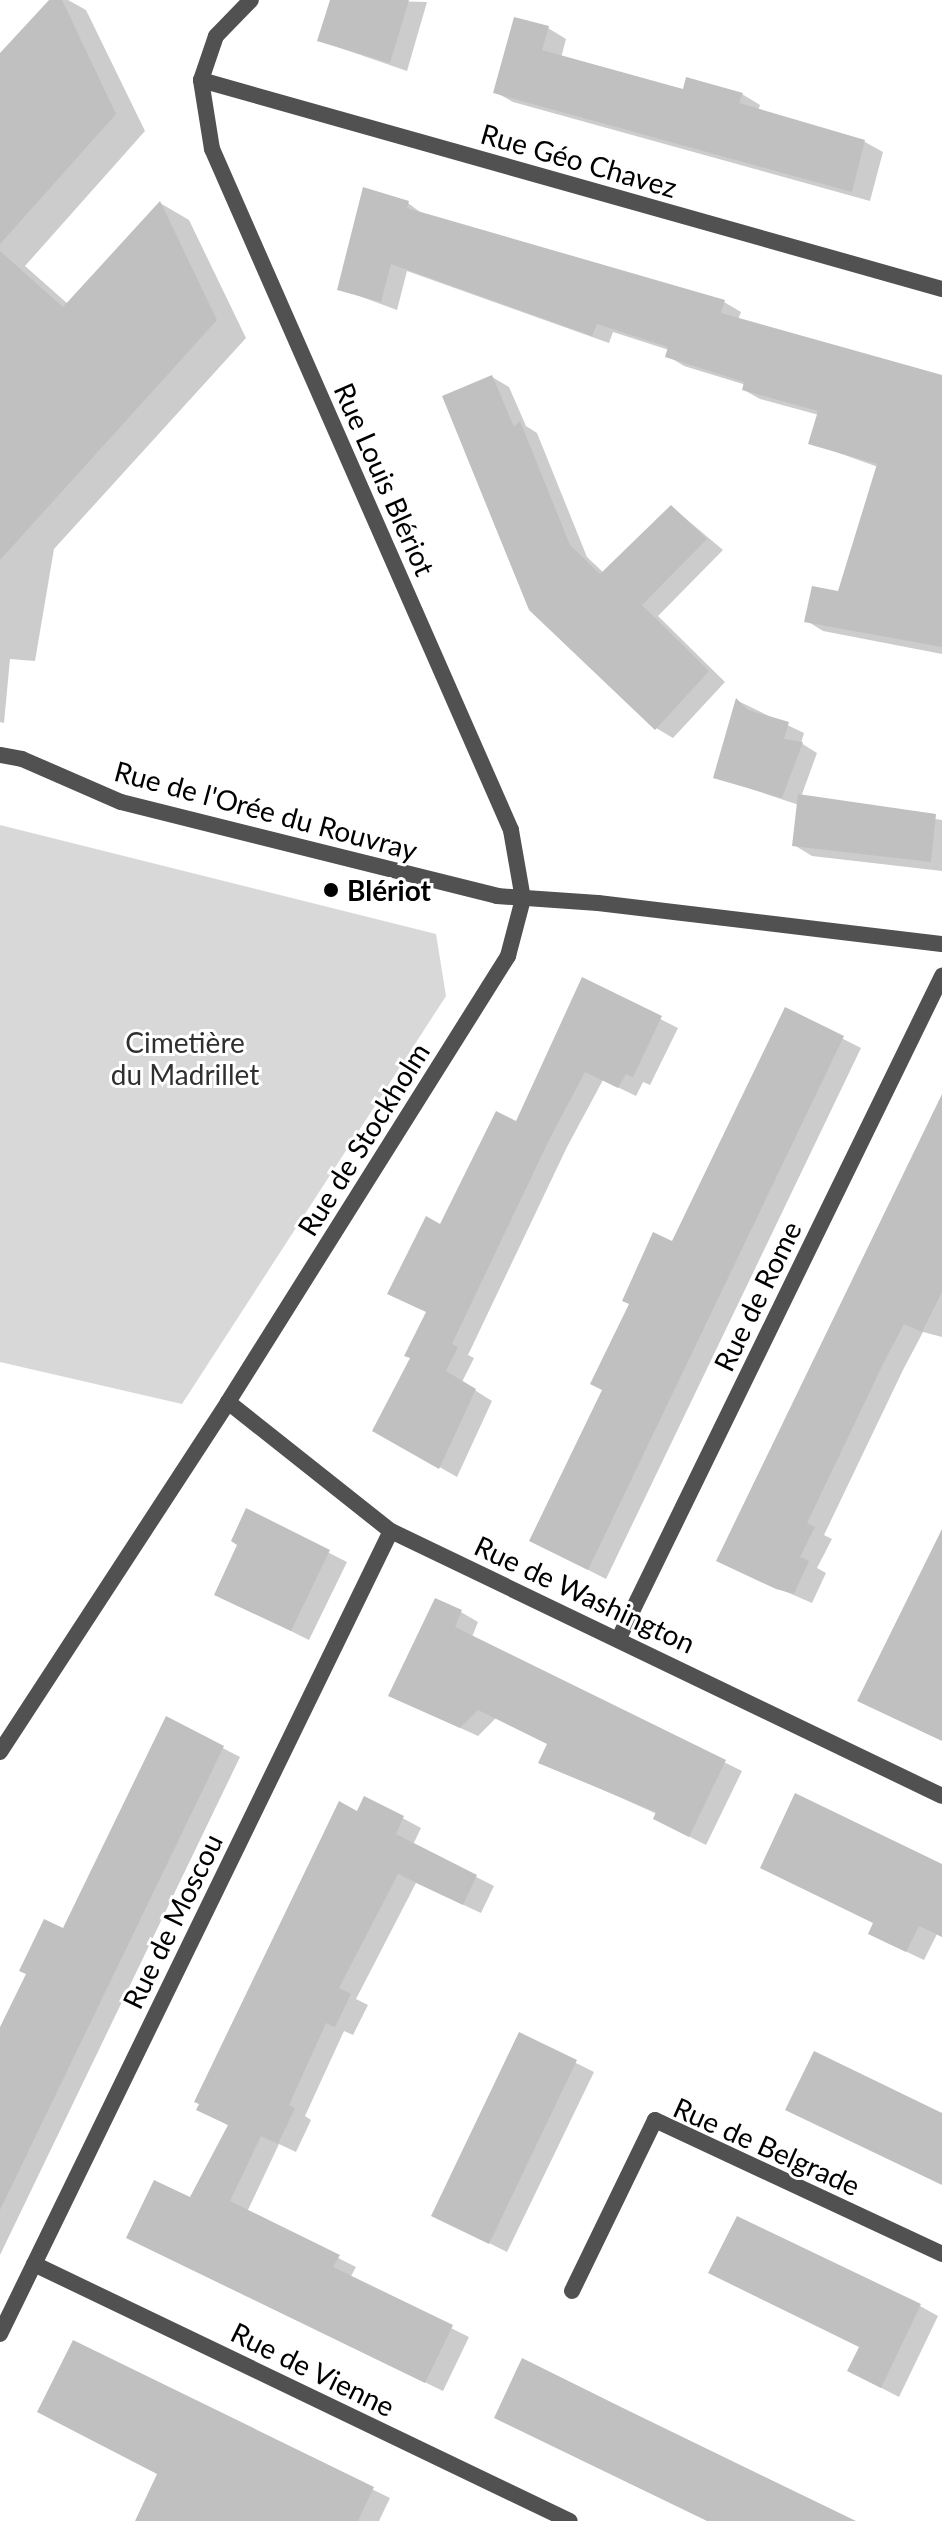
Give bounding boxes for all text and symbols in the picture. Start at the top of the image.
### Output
street label: Rue Géo Chavez [477,116,681,204]
street label: Rue Louis Blériot [328,378,442,580]
street label: Rue de l'Orée du Rouvray [111,753,421,867]
place label: Blériot [347,873,431,907]
marker: Blériot [322,881,340,899]
park label: Cimetière du Madrillet [111,1025,259,1091]
street label: Rue de Stockholm [290,1036,436,1242]
street label: Rue de Rome [706,1216,808,1376]
street label: Rue de Washington [469,1528,701,1660]
street label: Rue de Moscou [115,1828,229,2014]
street label: Rue de Belgrade [669,2090,865,2202]
street label: Rue de Vienne [225,2315,401,2423]

